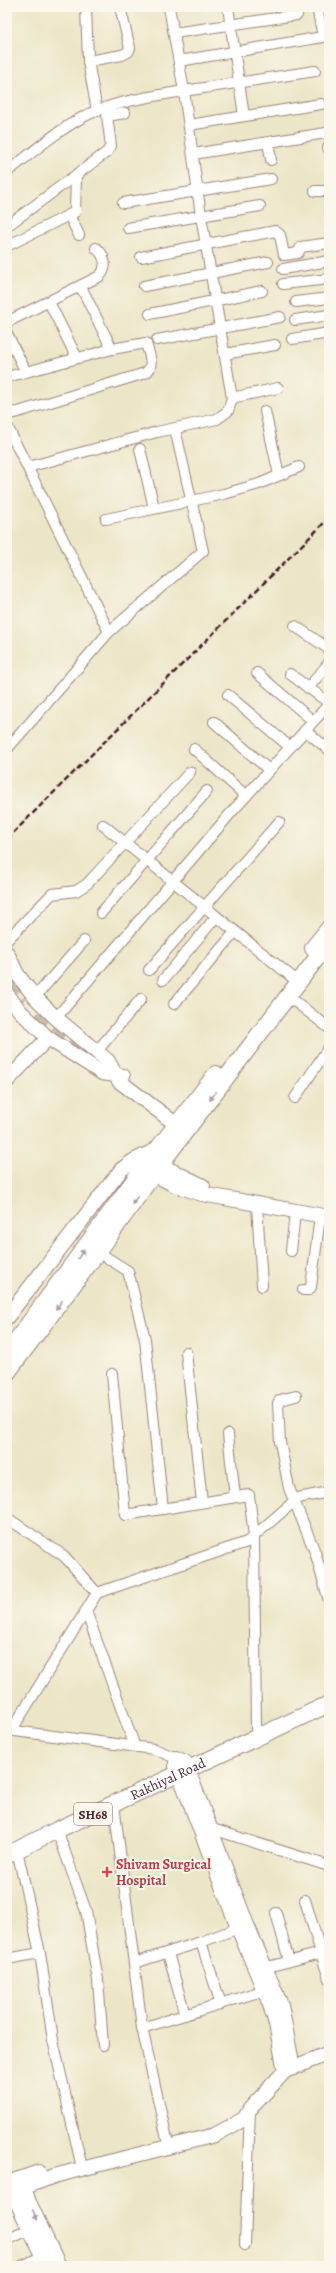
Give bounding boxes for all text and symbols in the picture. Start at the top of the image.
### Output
one-way arrow [208,1090,217,1101]
one-way arrow [131,1195,139,1205]
one-way arrow [76,1249,85,1260]
one-way arrow [55,1300,63,1311]
street label: Rakhiyal Road [127,1753,209,1804]
road number: SH68 [74,1803,112,1825]
place label: Shivam Surgical Hospital [116,1855,211,1890]
marker: Shivam Surgical Hospital [101,1866,113,1878]
one-way arrow [32,2209,38,2220]

